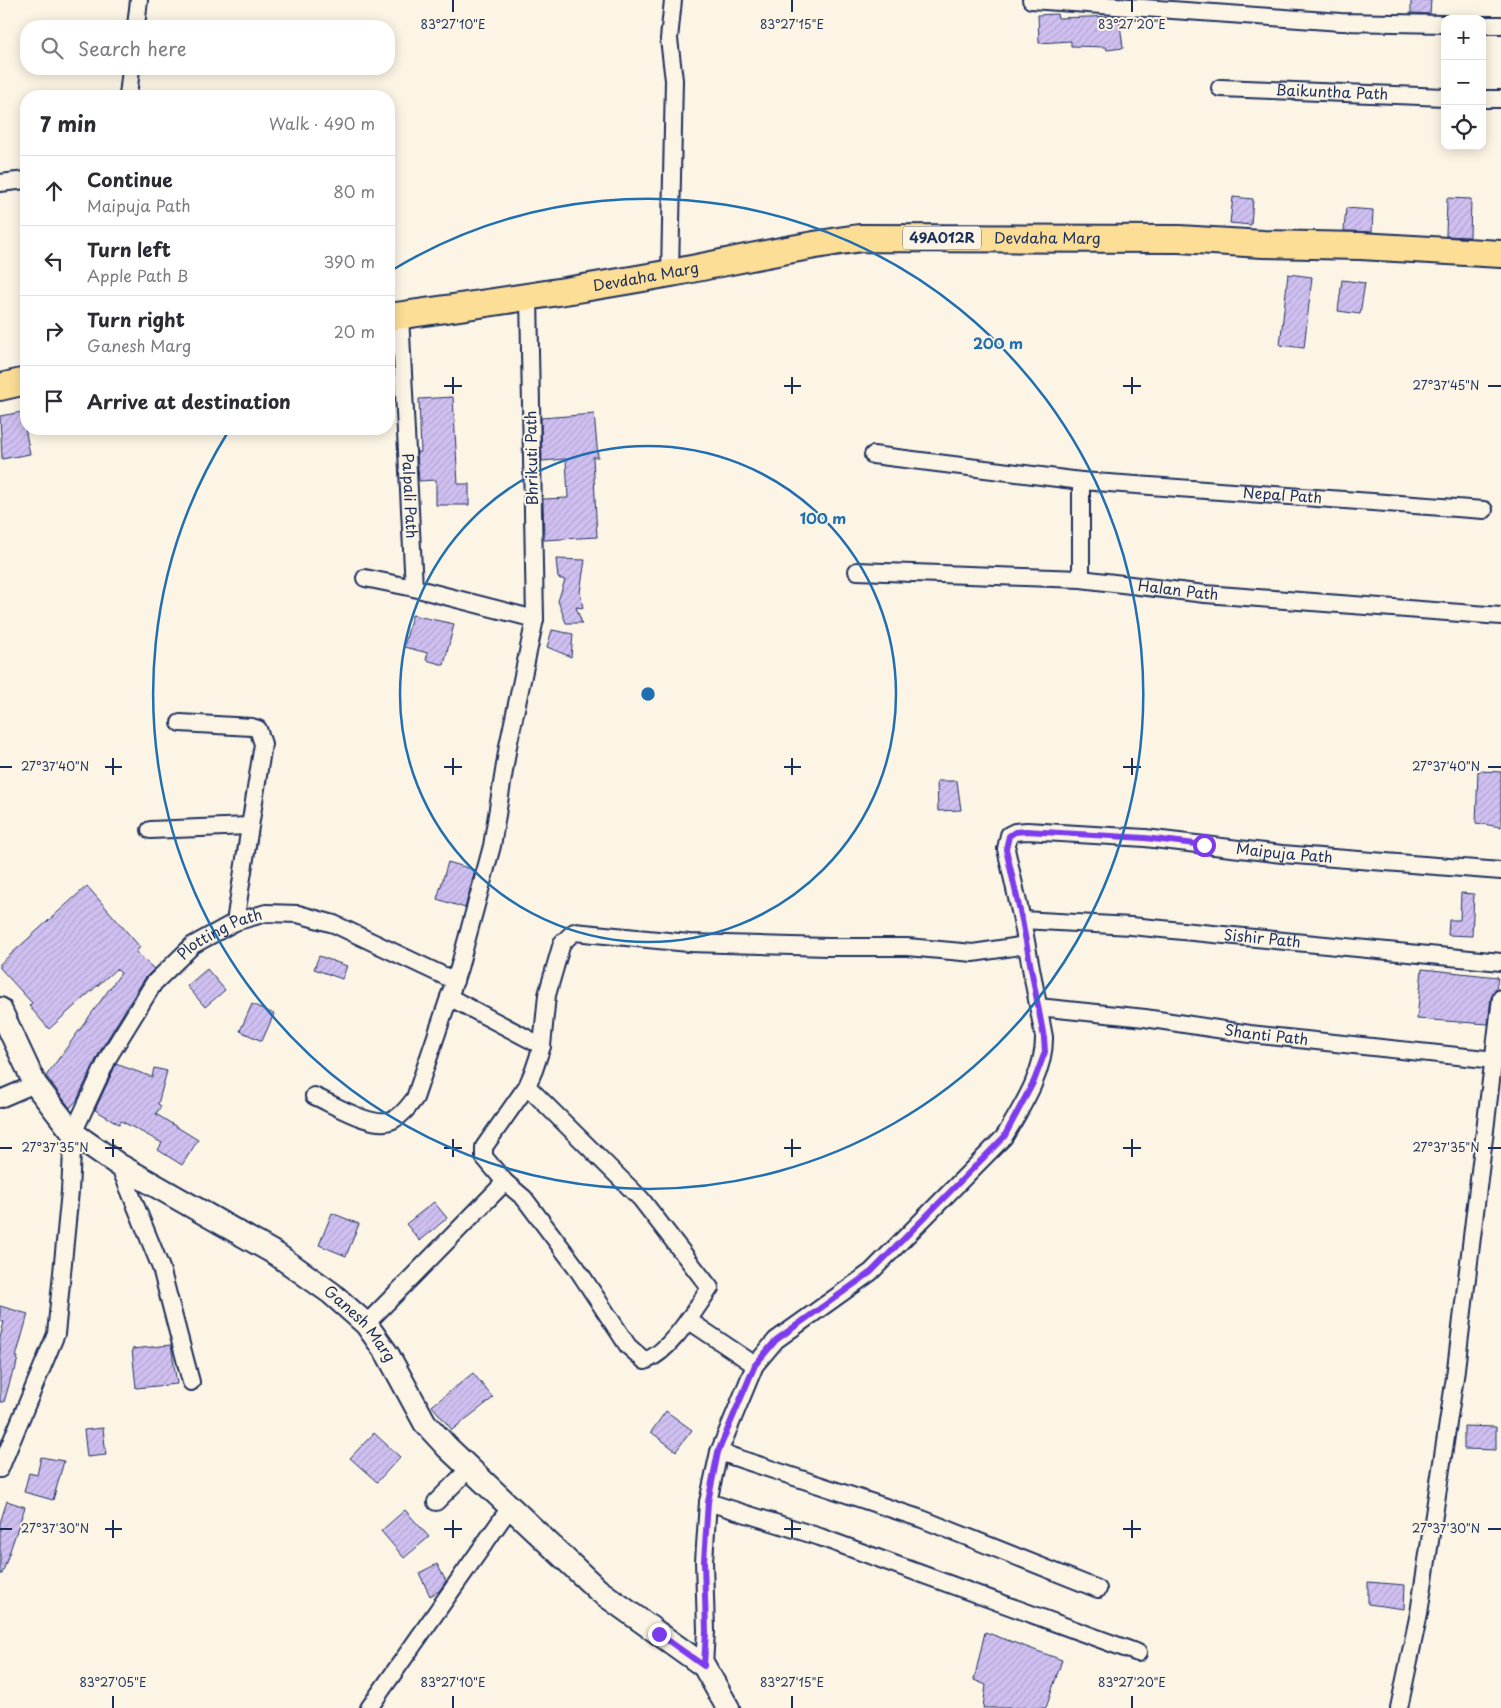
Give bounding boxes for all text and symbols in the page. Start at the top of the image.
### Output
text: 83°27'10"E [421,15,485,33]
text: 83°27'15"E [760,15,824,33]
text: 83°27'20"E [1098,15,1166,33]
map controls [1441,15,1486,150]
button: + [1441,15,1486,60]
search box [20,20,395,75]
icon: search [38,34,66,62]
text: Search here [78,34,187,62]
button: − [1441,60,1486,105]
street label: Baikuntha Path [1275,77,1389,105]
button: locate [1441,105,1486,150]
text: 7 min [40,107,96,139]
text: Walk · 490 m [269,111,375,135]
text: Continue [87,165,173,193]
icon: ahead [40,177,68,205]
text: 80 m [333,179,375,203]
text: Maipuja Path [87,193,191,217]
street label: Devdaha Marg [994,225,1101,249]
road number: 49A012R [903,227,981,250]
text: Turn left [87,235,171,263]
icon: left [40,247,68,275]
text: 390 m [324,249,375,273]
street label: Devdaha Marg [591,255,700,296]
text: Apple Path B [87,263,188,287]
text: Turn right [87,305,185,333]
icon: right [40,317,68,345]
text: 20 m [334,319,375,343]
text: 200 m [973,331,1023,354]
text: Ganesh Marg [87,333,191,357]
text: 27°37'45"N [1413,376,1479,394]
icon: arrive [40,387,68,415]
text: Arrive at destination [87,387,291,415]
street label: Bhrikuti Path [518,410,543,506]
street label: Palpali Path [397,452,424,539]
street label: Nepal Path [1242,480,1323,508]
text: 100 m [800,506,846,529]
street label: Halan Path [1137,573,1219,605]
centre of rings [639,685,657,703]
text: 27°37'40"N [21,757,89,775]
text: 27°37'40"N [1412,757,1480,775]
route start [1193,834,1216,857]
street label: Maipuja Path [1235,836,1334,868]
street label: Plotting Path [171,902,265,965]
street label: Sishir Path [1223,922,1302,952]
street label: Shanti Path [1223,1017,1310,1050]
text: 27°37'35"N [21,1138,89,1156]
text: 27°37'35"N [1412,1138,1480,1156]
street label: Ganesh Marg [320,1279,403,1365]
text: 27°37'30"N [21,1519,89,1537]
text: 27°37'30"N [1412,1519,1480,1537]
route end [648,1623,671,1646]
text: 83°27'05"E [80,1673,146,1691]
text: 83°27'10"E [421,1673,485,1691]
text: 83°27'15"E [760,1673,824,1691]
text: 83°27'20"E [1098,1673,1166,1691]

